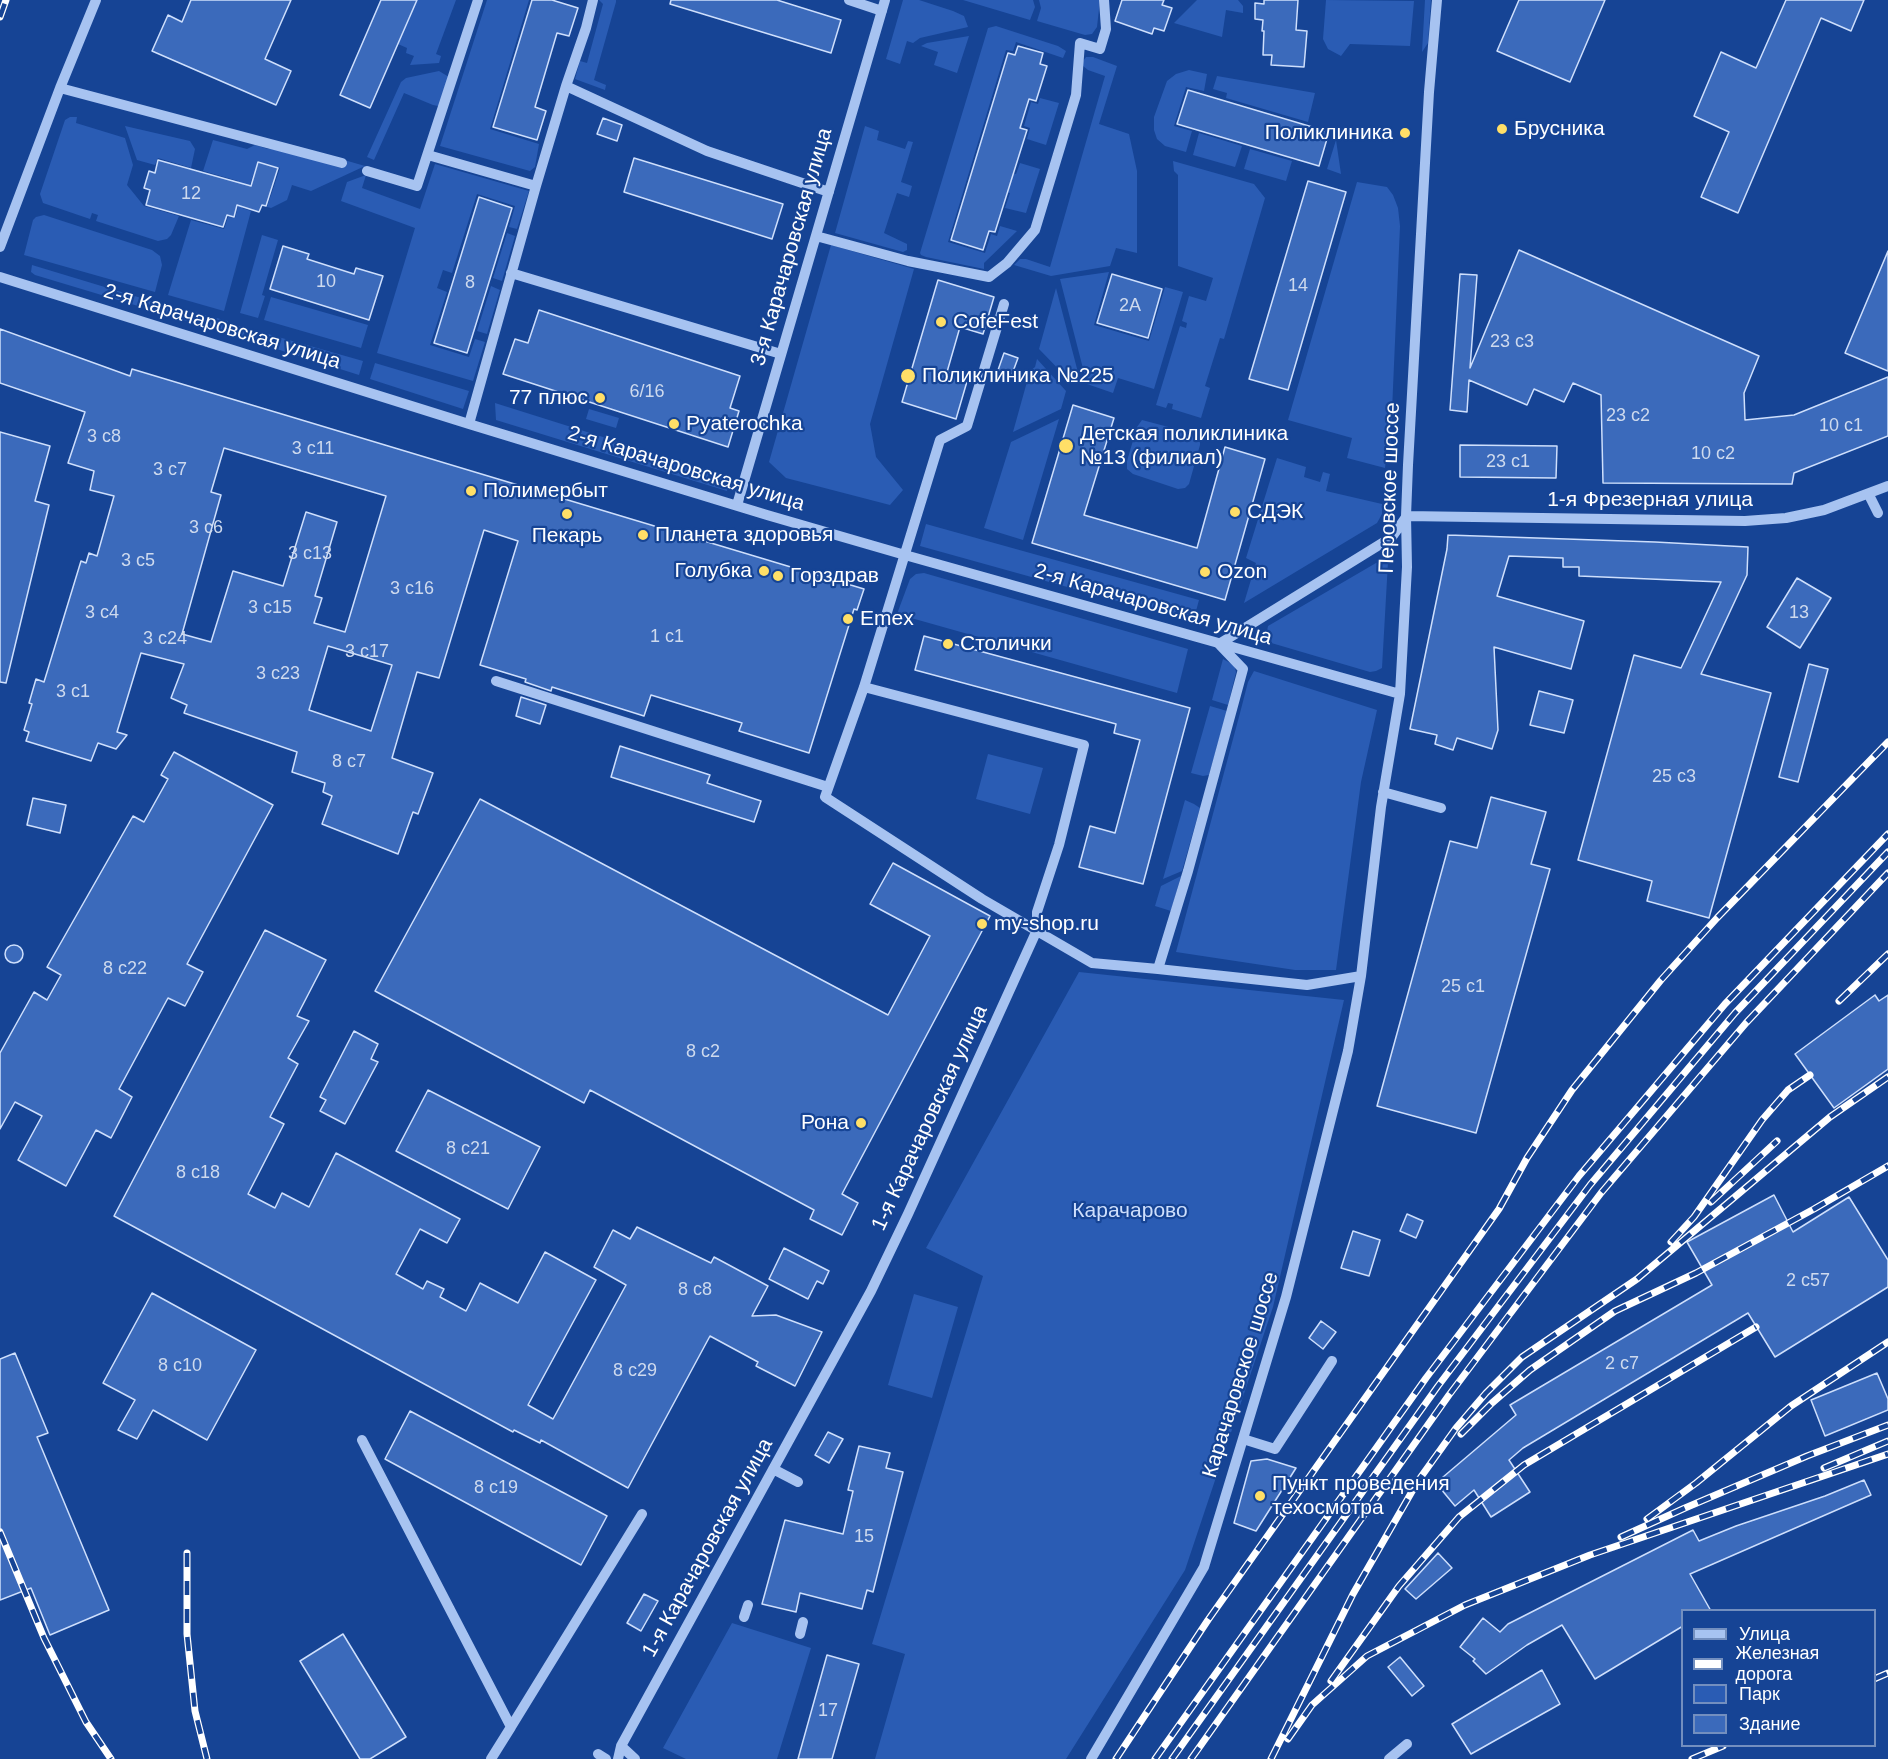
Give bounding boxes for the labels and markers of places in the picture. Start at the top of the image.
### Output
place label: Брусника [1514,116,1605,142]
place label: Поликлиника [1265,120,1393,146]
marker: Брусника [1495,122,1509,136]
marker: Поликлиника [1398,126,1412,140]
place label: CofeFest [953,309,1038,335]
marker: CofeFest [934,315,948,329]
place label: Поликлиника №225 [922,363,1114,389]
marker: Поликлиника №225 [899,367,917,385]
place label: 77 плюс [509,385,588,411]
marker: 77 плюс [593,391,607,405]
place label: Pyaterochka [686,411,803,437]
marker: Pyaterochka [667,417,681,431]
place label: Детская поликлиника №13 (филиал) [1080,421,1288,471]
marker: Детская поликлиника №13 (филиал) [1057,437,1075,455]
place label: Полимербыт [483,478,608,504]
marker: Полимербыт [464,484,478,498]
place label: СДЭК [1247,499,1303,525]
marker: СДЭК [1228,505,1242,519]
marker: Пекарь [560,507,574,521]
place label: Планета здоровья [655,522,833,548]
place label: Пекарь [532,523,602,549]
marker: Планета здоровья [636,528,650,542]
place label: Голубка [674,558,752,584]
place label: Ozon [1217,559,1267,585]
place label: Горздрав [790,563,879,589]
marker: Голубка [757,564,771,578]
marker: Ozon [1198,565,1212,579]
marker: Горздрав [771,569,785,583]
place label: Emex [860,606,914,632]
marker: Emex [841,612,855,626]
place label: Столички [960,631,1052,657]
marker: Столички [941,637,955,651]
place label: my-shop.ru [994,911,1099,937]
marker: my-shop.ru [975,917,989,931]
place label: Рона [801,1110,849,1136]
marker: Рона [854,1116,868,1130]
place label: Пункт проведения техосмотра [1272,1471,1450,1521]
marker: Пункт проведения техосмотра [1253,1489,1267,1503]

